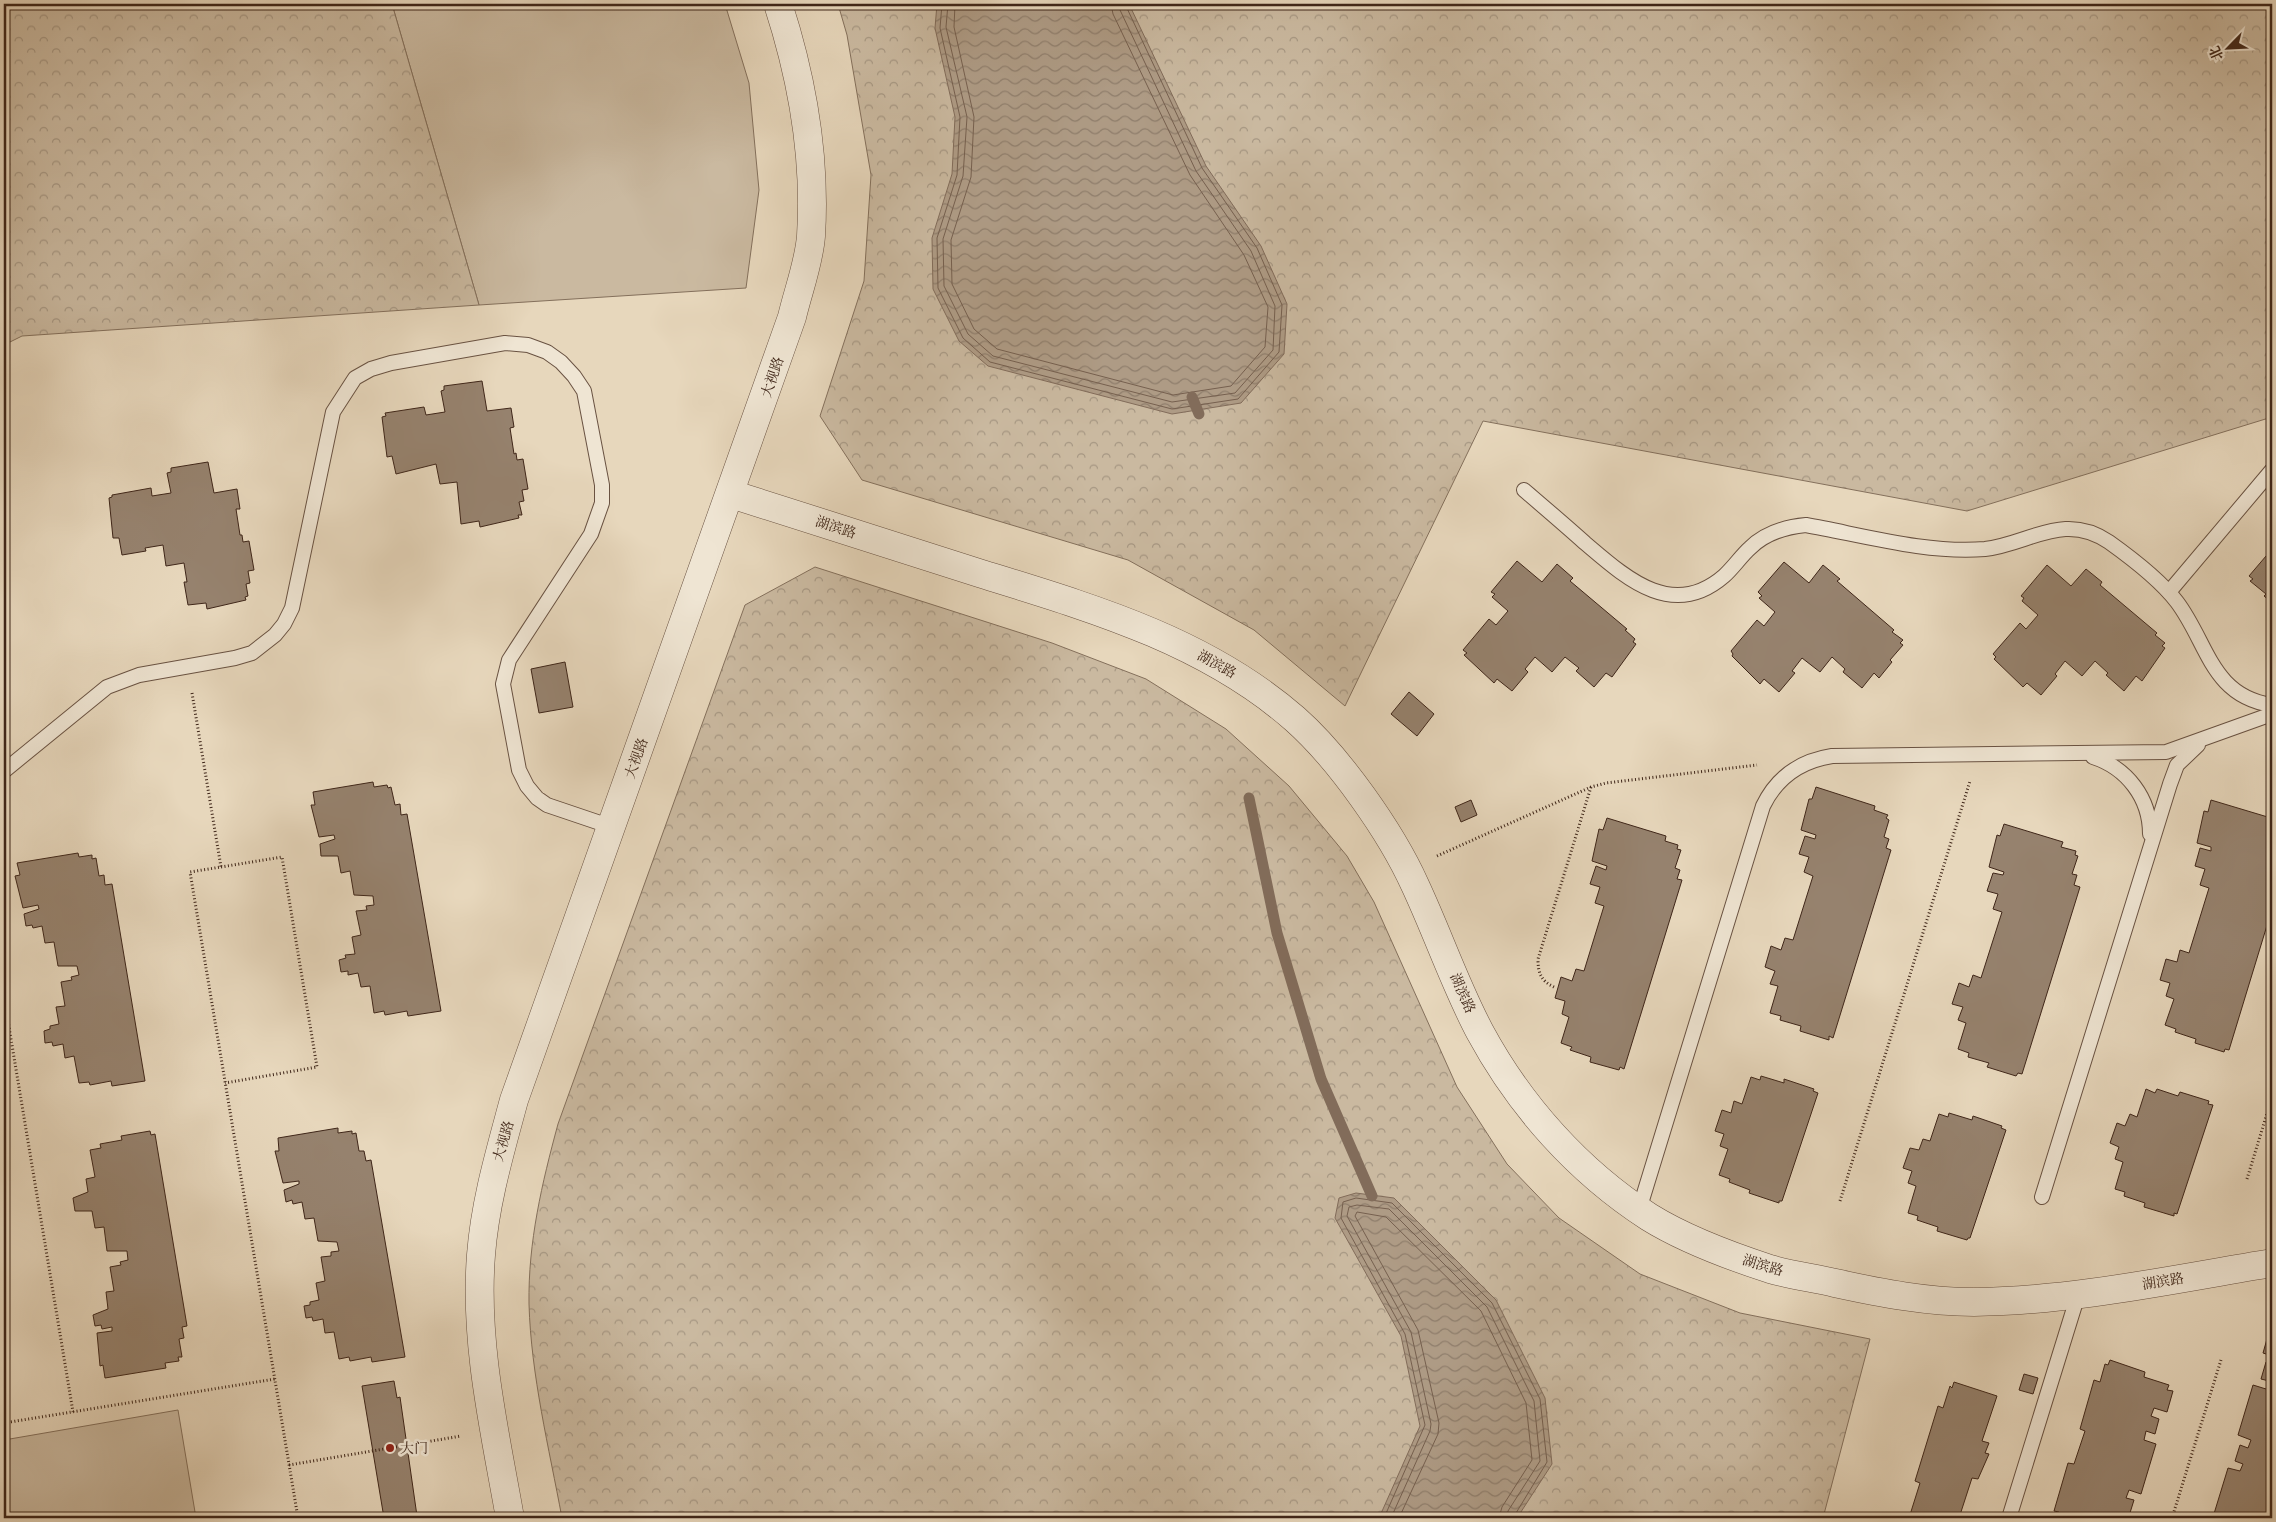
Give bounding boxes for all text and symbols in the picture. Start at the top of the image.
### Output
north arrow [2204,22,2254,72]
text: 北 [2205,43,2227,63]
street label: 大视路 [757,354,787,400]
street label: 湖滨路 [813,512,859,542]
street label: 湖滨路 [1194,646,1240,682]
street label: 大视路 [620,735,652,781]
street label: 湖滨路 [1446,970,1480,1016]
street label: 大视路 [489,1118,517,1164]
street label: 湖滨路 [1740,1250,1786,1280]
street label: 湖滨路 [2141,1269,2185,1293]
place label: 大门 [400,1439,428,1457]
marker: 大门 [384,1442,396,1454]

